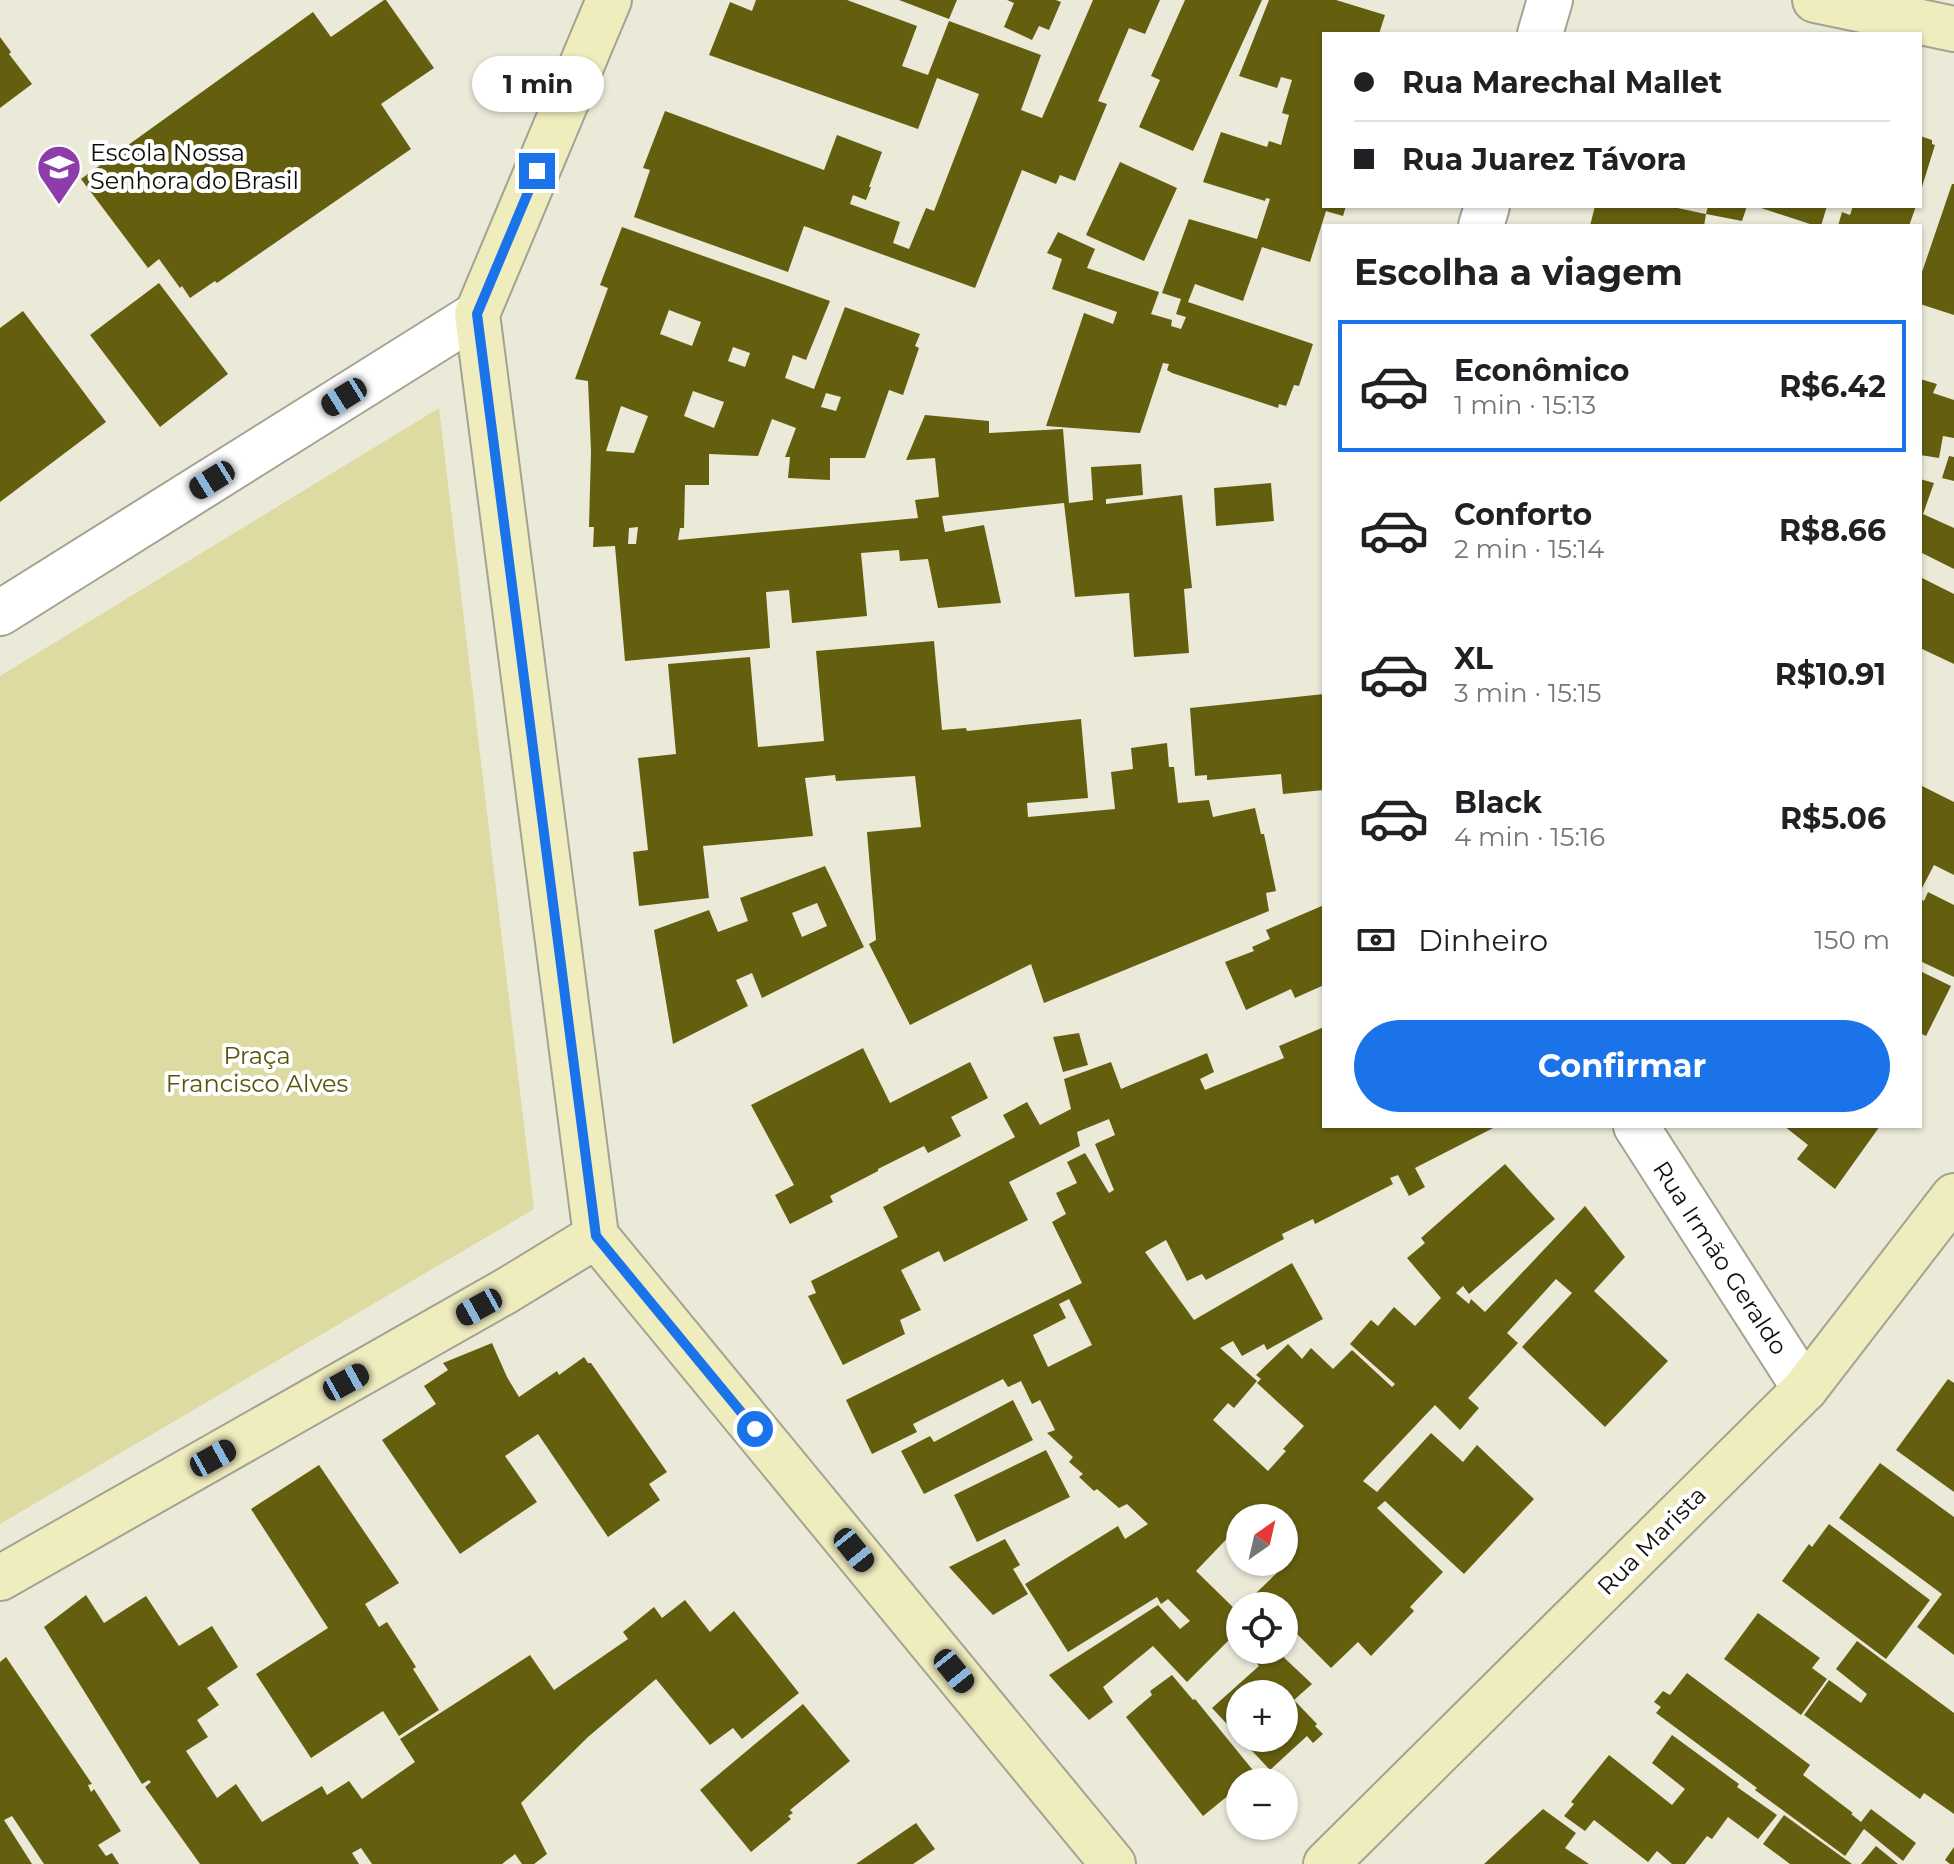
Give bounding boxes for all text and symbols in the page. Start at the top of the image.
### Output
callout: 1 min [471,55,603,111]
text: Rua Marechal Mallet [1402,64,1722,101]
text: 1 min [503,68,573,100]
place label: Escola Nossa Senhora do Brasil [90,138,299,195]
text: Rua Juarez Távora [1402,141,1687,178]
school or university icon: Escola Nossa Senhora do Brasil [35,143,83,206]
route end [519,153,555,189]
text: Escolha a viagem [1354,250,1683,294]
icon: car [1358,350,1430,422]
text: Econômico [1454,352,1629,389]
text: R$6.42 [1779,368,1886,405]
car [317,374,371,420]
text: 1 min · 15:13 [1454,389,1596,421]
car [185,457,239,503]
icon: car [1358,494,1430,566]
text: Conforto [1454,496,1592,533]
text: R$8.66 [1779,512,1886,549]
text: 2 min · 15:14 [1454,533,1604,565]
icon: car [1358,638,1430,710]
text: XL [1454,640,1493,677]
text: R$10.91 [1775,656,1886,693]
text: 3 min · 15:15 [1454,677,1602,709]
icon: car [1358,782,1430,854]
text: Black [1454,784,1542,821]
text: R$5.06 [1780,800,1886,837]
text: 4 min · 15:16 [1454,821,1605,853]
icon: cash [1354,918,1398,962]
text: Dinheiro [1418,922,1548,959]
text: 150 m [1814,924,1890,956]
button: Confirmar [1354,1020,1890,1112]
park label: Praça Francisco Alves [166,1041,348,1098]
street label: Rua Irmão Geraldo [1647,1155,1794,1360]
car [452,1285,506,1329]
car [319,1360,373,1404]
route start [737,1411,773,1447]
car [186,1436,240,1480]
street label: Rua Marista [1591,1480,1712,1601]
north arrow [1226,1504,1298,1576]
map controls [1226,1504,1298,1840]
car [830,1524,878,1576]
button: locate [1226,1592,1298,1664]
car [930,1645,978,1697]
button: + [1226,1680,1298,1752]
button: − [1226,1768,1298,1840]

